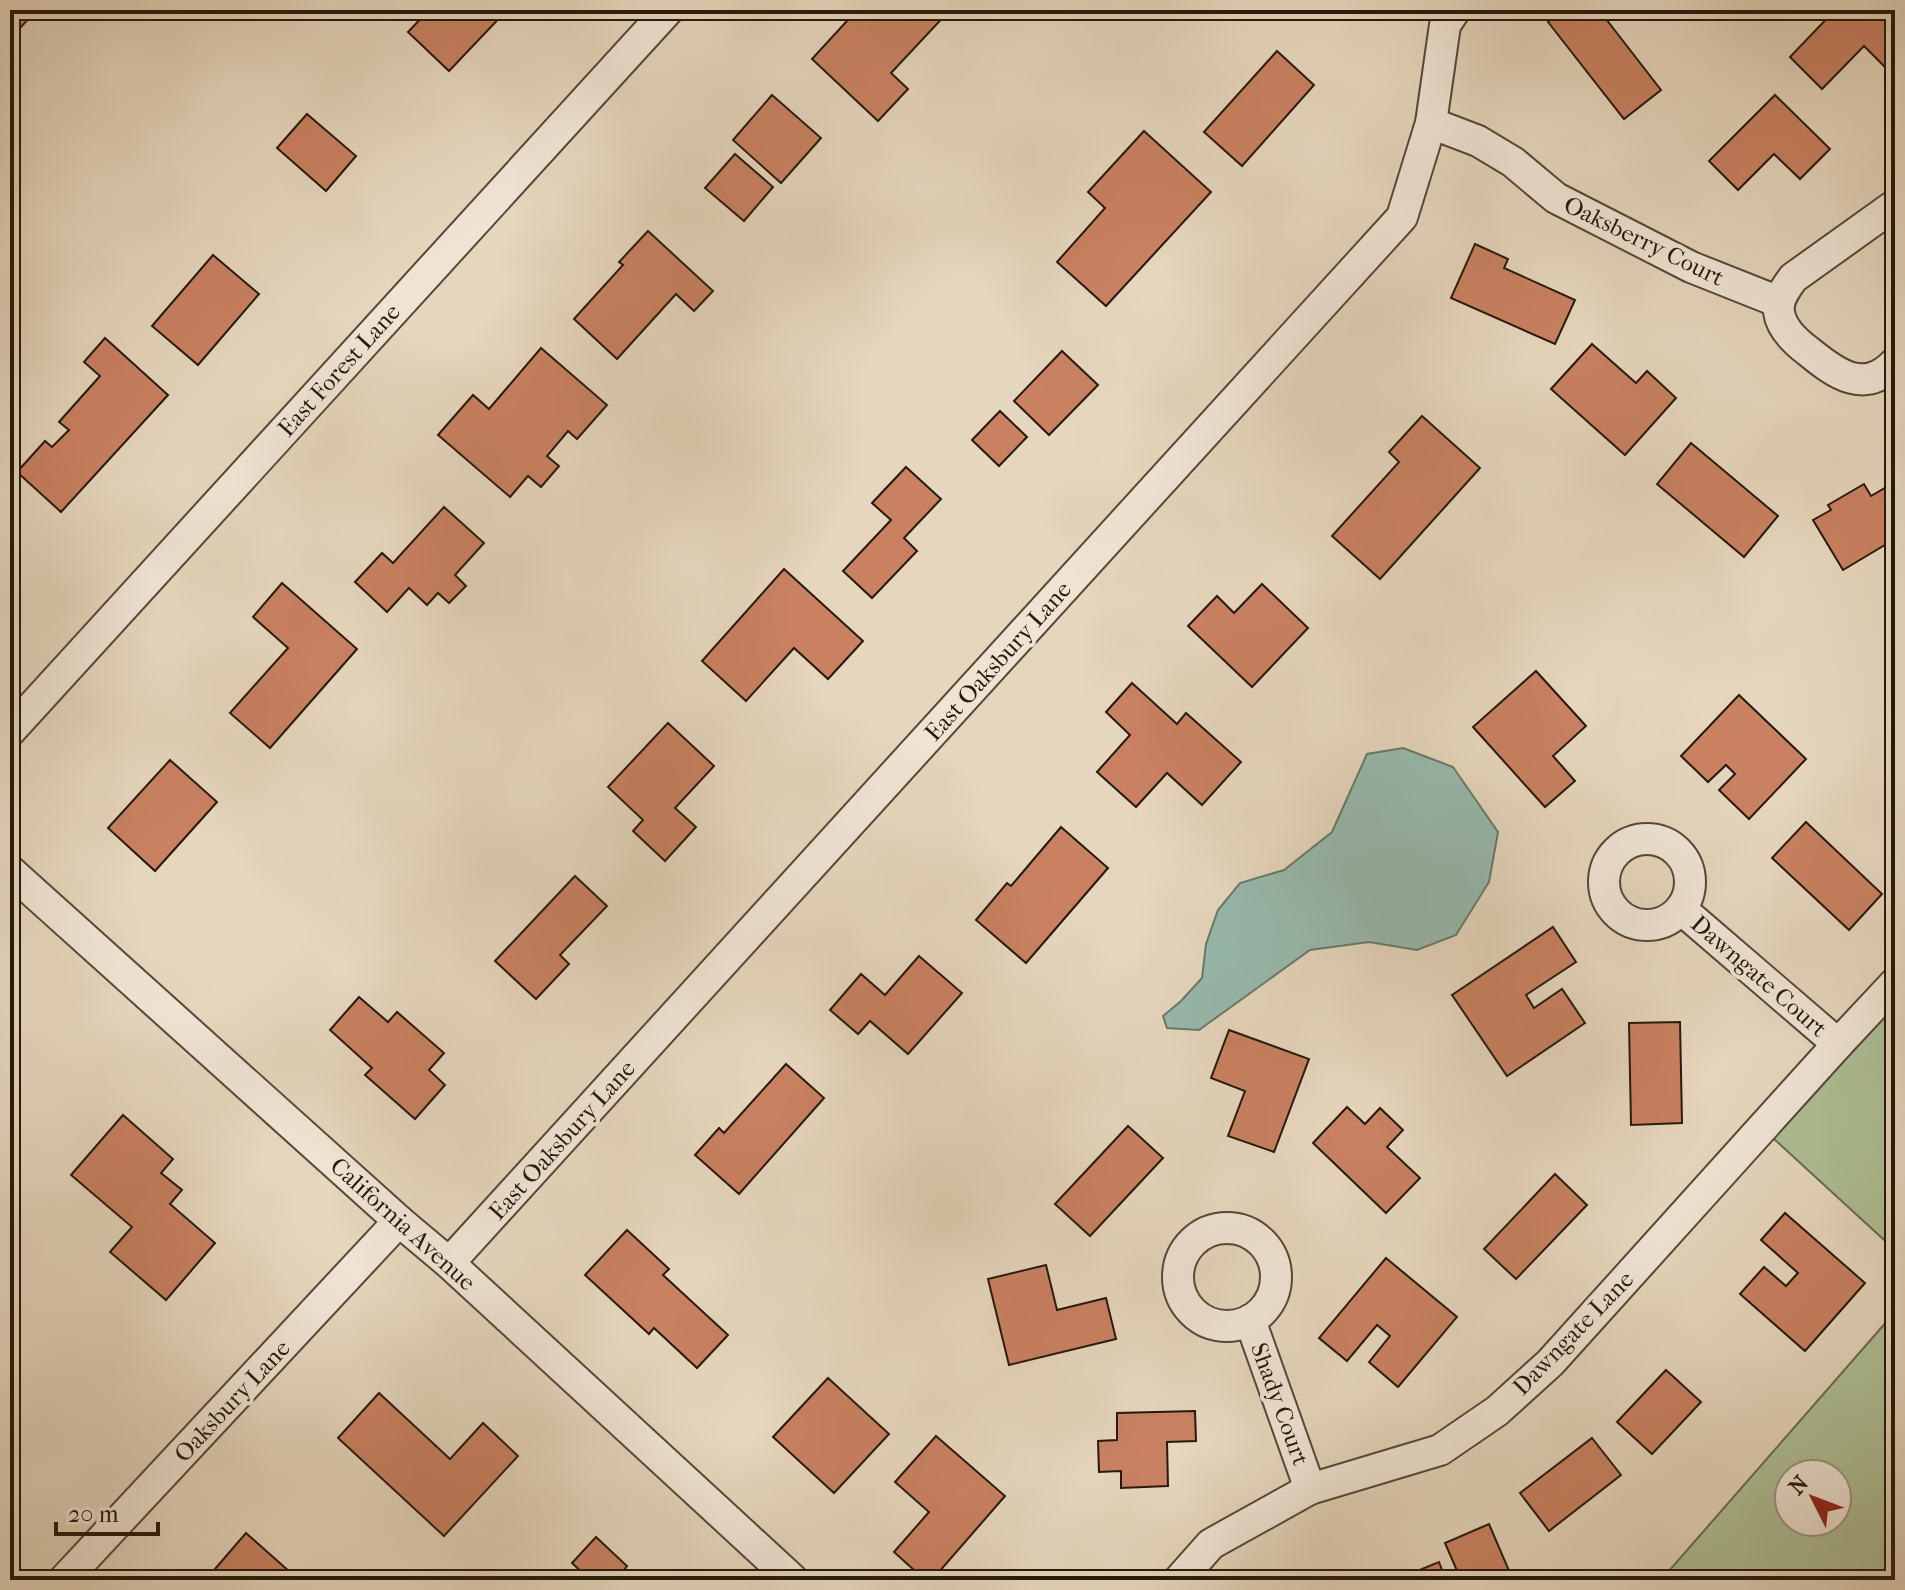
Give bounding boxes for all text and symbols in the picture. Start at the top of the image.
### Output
street label: Oaksberry Court [1559,190,1729,292]
street label: East Forest Lane [272,298,406,442]
street label: East Oaksbury Lane [919,575,1077,747]
street label: Dawngate Court [1685,909,1833,1043]
street label: East Oaksbury Lane [483,1054,641,1226]
street label: California Avenue [325,1152,481,1297]
street label: Dawngate Lane [1507,1265,1639,1401]
street label: Oaksbury Lane [168,1334,296,1468]
street label: Shady Court [1245,1339,1315,1469]
north arrow [1773,1458,1853,1538]
text: N [1784,1470,1814,1500]
scale bar [56,1486,158,1536]
text: 20 m [68,1500,119,1528]

